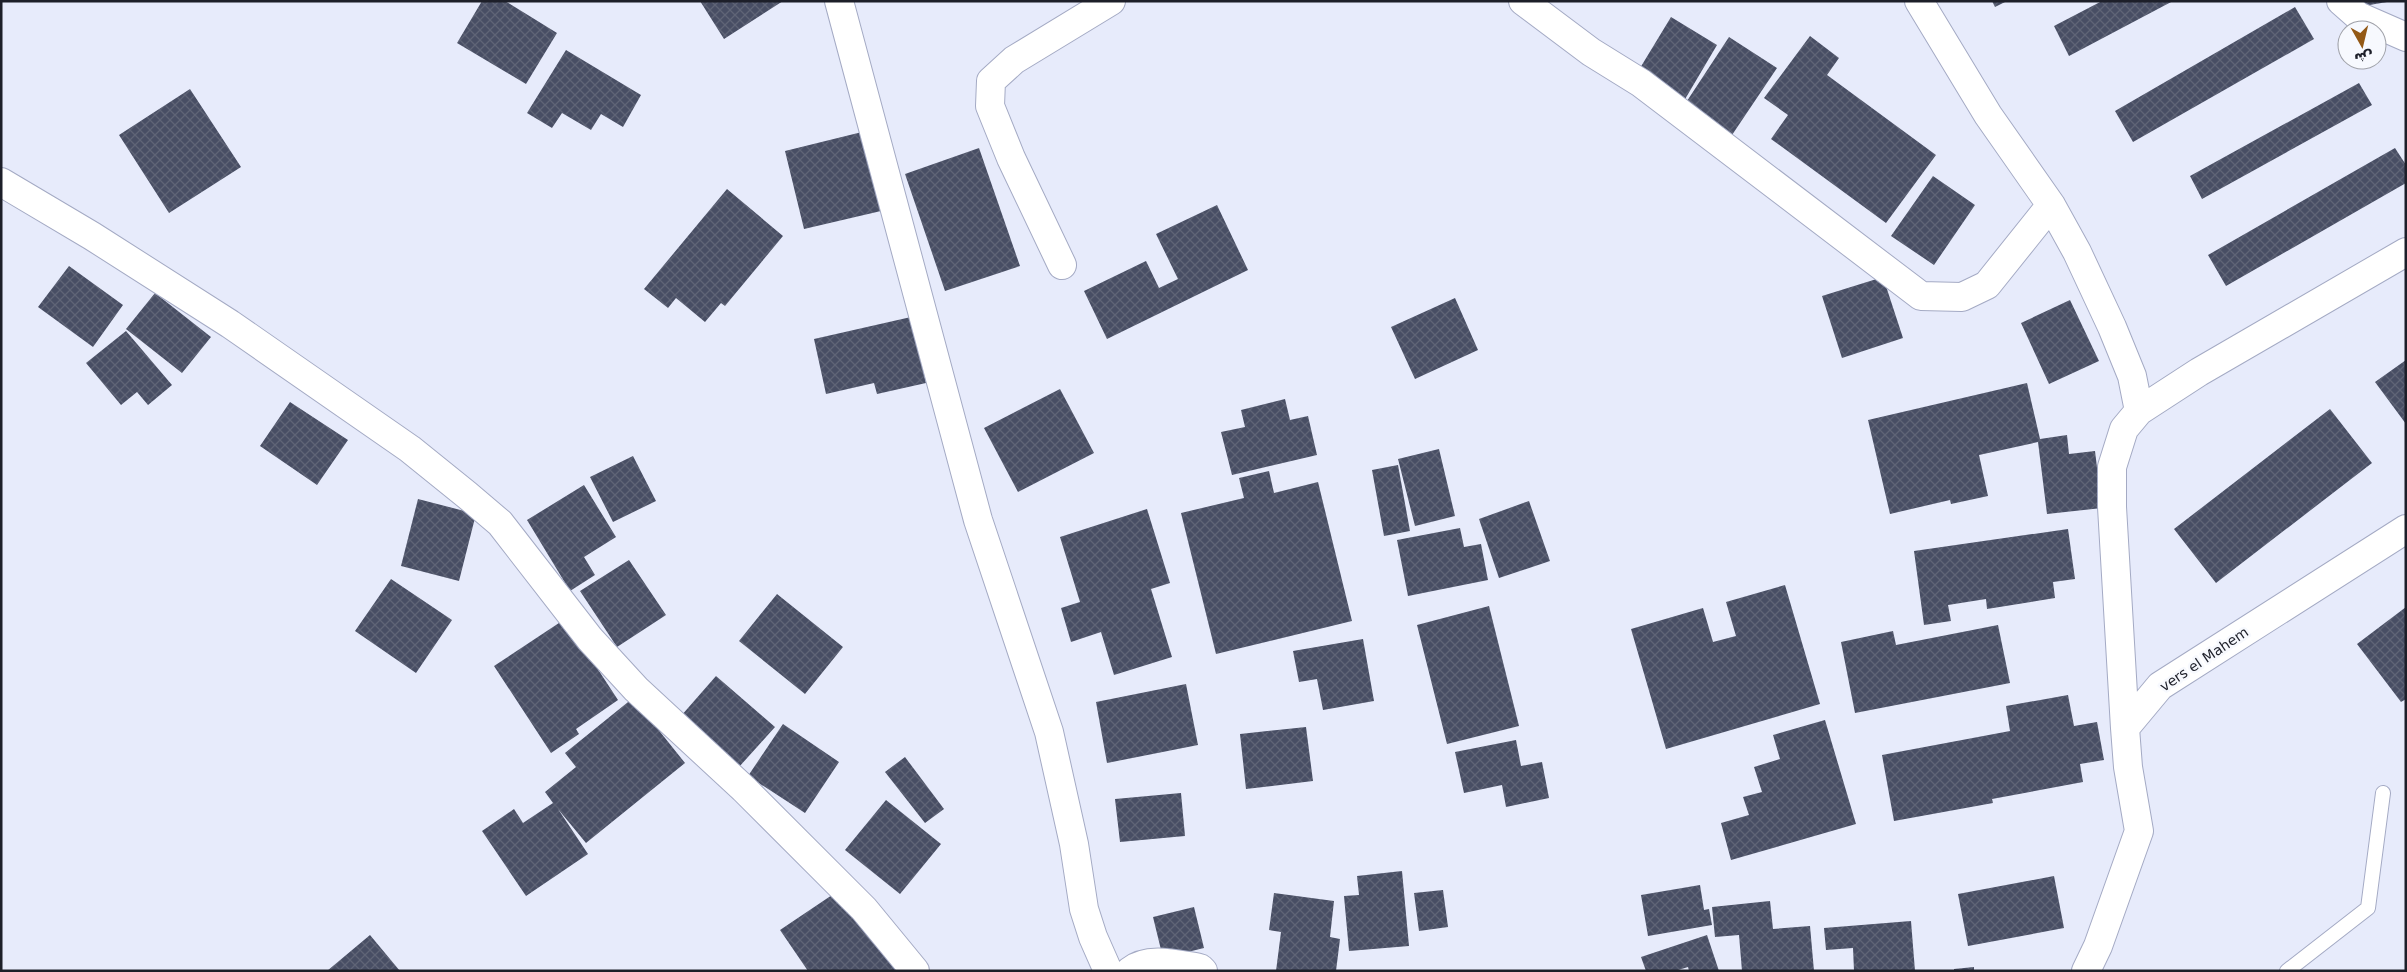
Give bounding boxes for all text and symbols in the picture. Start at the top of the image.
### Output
north arrow [2337,20,2387,70]
text: ش [2353,49,2374,67]
street label: vers el Mahem [2157,624,2251,694]

